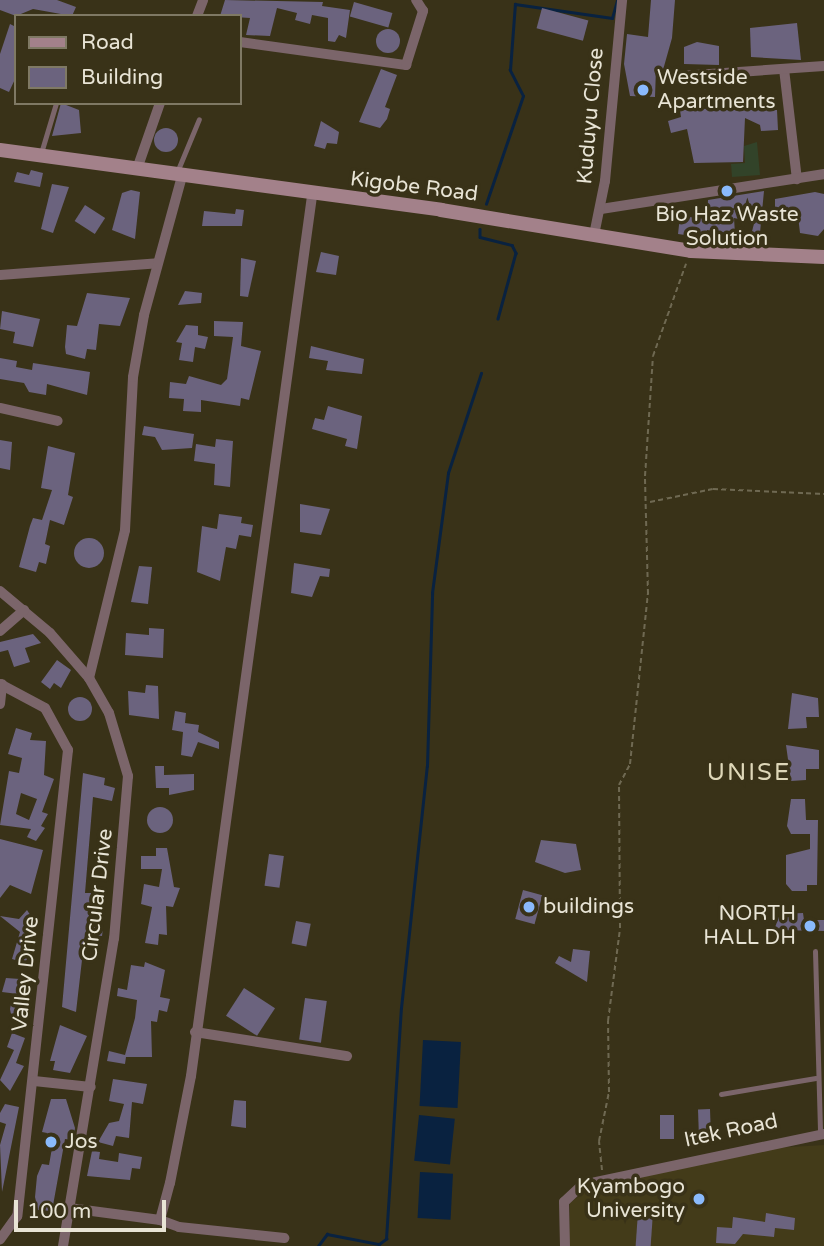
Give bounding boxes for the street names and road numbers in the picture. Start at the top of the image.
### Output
street label: Kuduyu Close [572,47,610,185]
street label: Kigobe Road [349,167,479,207]
street label: Circular Drive [77,827,119,963]
street label: Valley Drive [7,915,45,1033]
street label: Itek Road [682,1109,780,1153]

